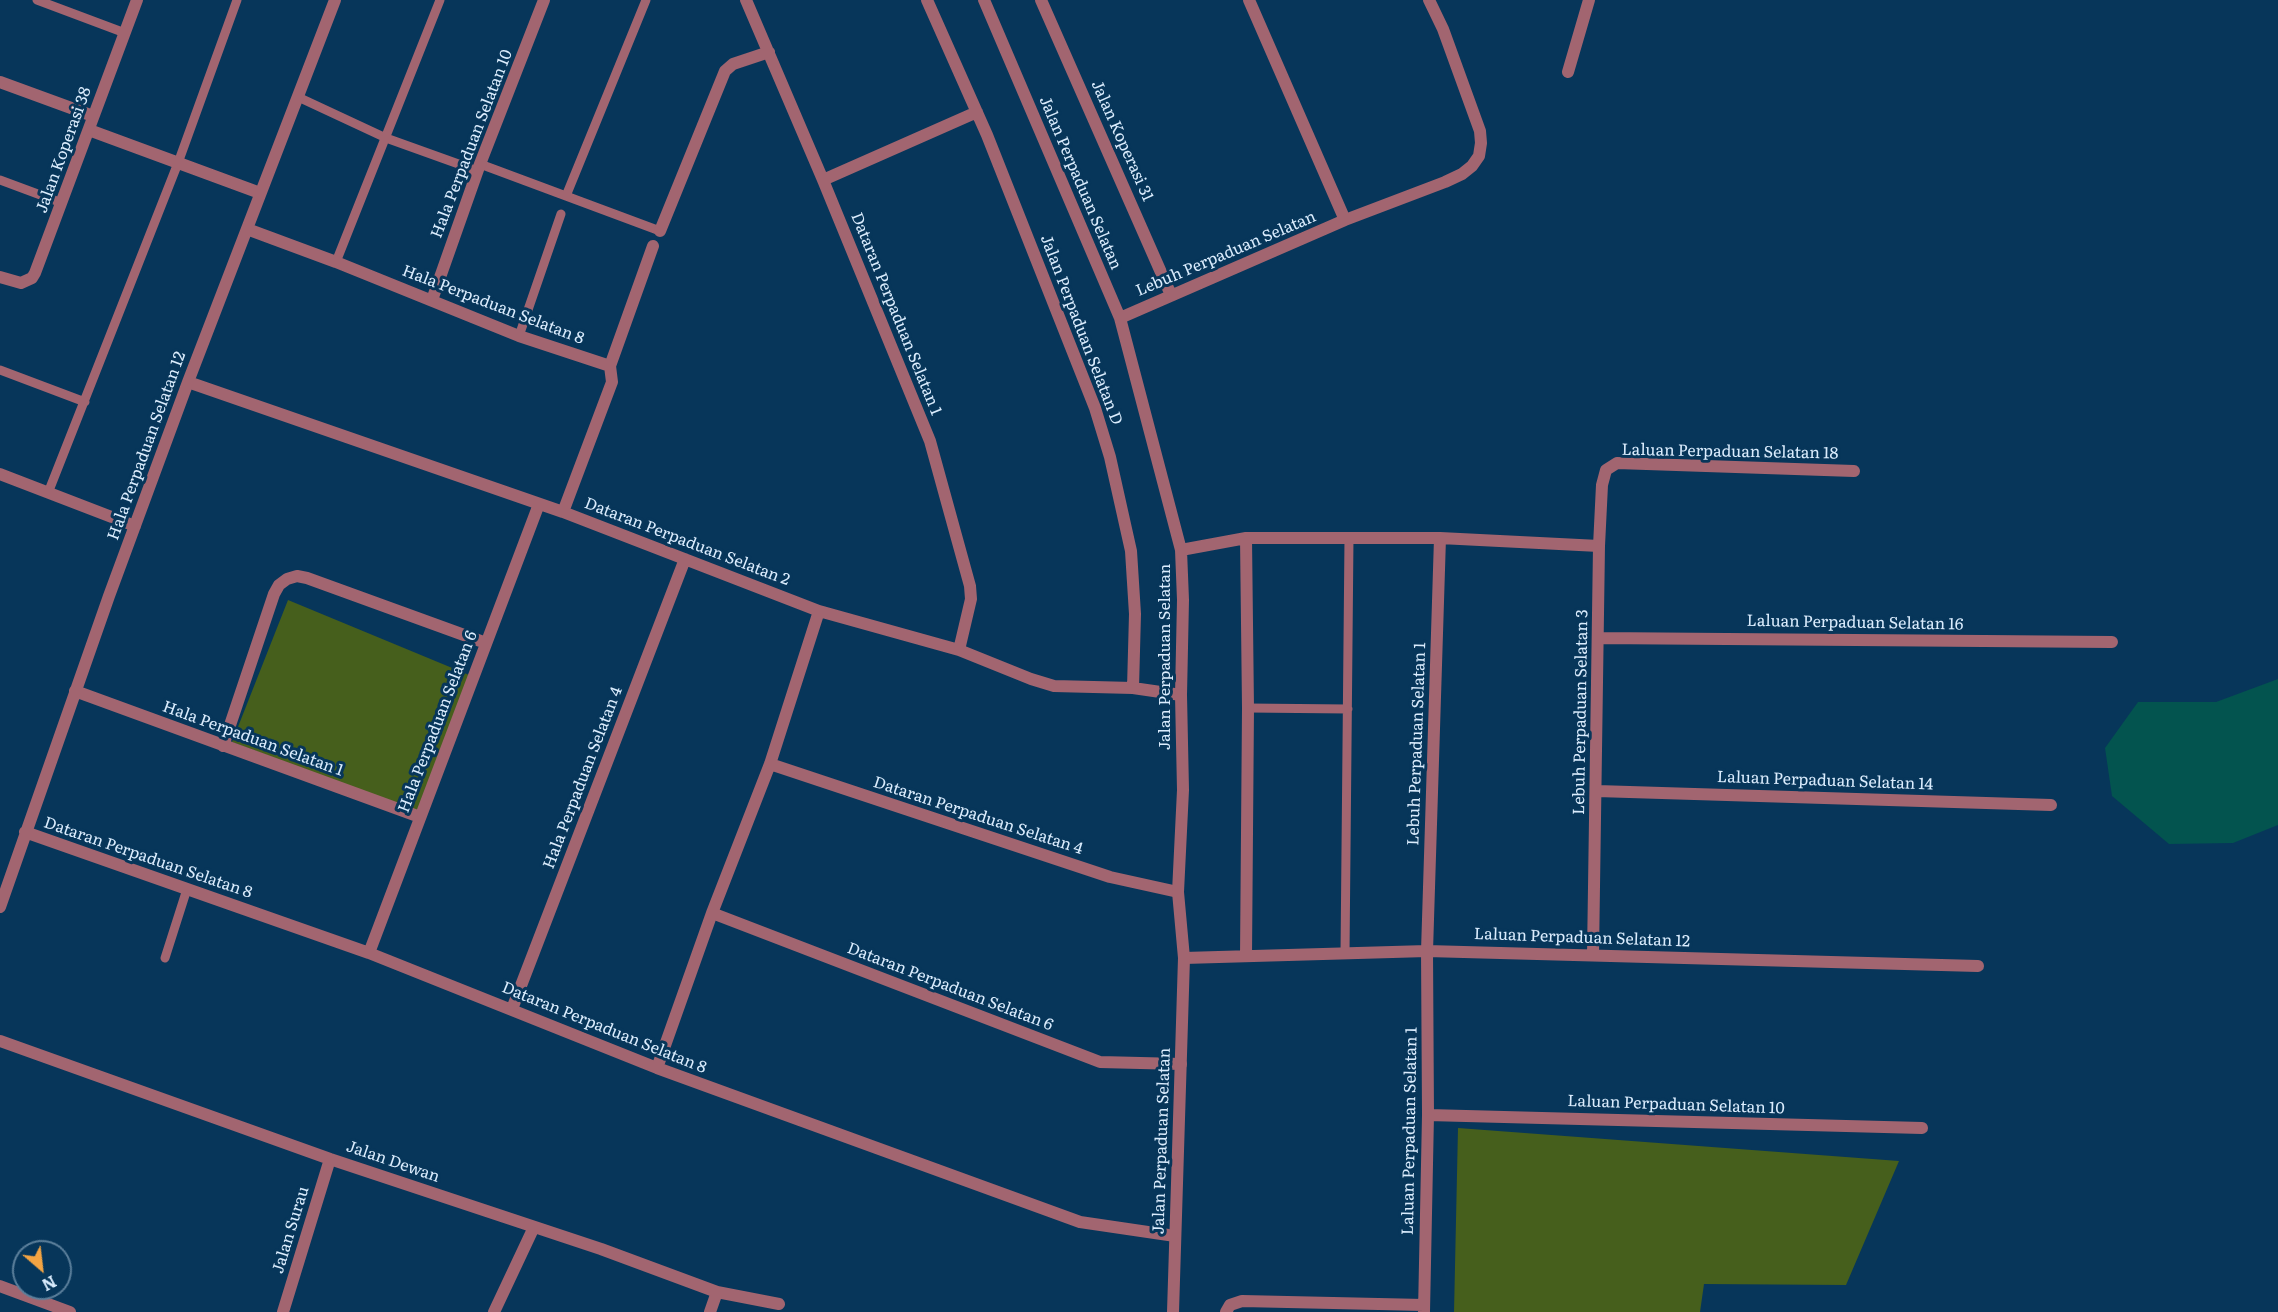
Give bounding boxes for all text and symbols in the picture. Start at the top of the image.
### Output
street label: Hala Perpaduan Selatan 10 [427,47,517,241]
street label: Jalan Koperasi 31 [1087,78,1157,204]
street label: Jalan Koperasi 38 [32,84,96,216]
street label: Jalan Perpaduan Selatan [1035,93,1125,273]
street label: Lebuh Perpaduan Selatan [1133,207,1319,301]
street label: Dataran Perpaduan Selatan 1 [846,210,946,418]
street label: Jalan Perpaduan Selatan D [1036,232,1126,428]
street label: Hala Perpaduan Selatan 8 [399,261,587,349]
street label: Hala Perpaduan Selatan 12 [104,349,190,543]
street label: Laluan Perpaduan Selatan 18 [1621,441,1839,463]
street label: Dataran Perpaduan Selatan 2 [582,494,792,590]
street label: Jalan Perpaduan Selatan [1155,564,1175,750]
street label: Lebuh Perpaduan Selatan 3 [1570,609,1592,815]
street label: Laluan Perpaduan Selatan 16 [1746,612,1964,634]
street label: Hala Perpaduan Selatan 6 [394,628,482,816]
street label: Lebuh Perpaduan Selatan 1 [1404,642,1430,846]
street label: Hala Perpaduan Selatan 4 [539,684,627,872]
street label: Hala Perpaduan Selatan 1 [160,697,346,781]
street label: Laluan Perpaduan Selatan 14 [1717,768,1933,794]
street label: Dataran Perpaduan Selatan 4 [871,773,1085,859]
street label: Dataran Perpaduan Selatan 8 [41,813,255,903]
street label: Laluan Perpaduan Selatan 12 [1474,925,1690,951]
street label: Dataran Perpaduan Selatan 6 [844,939,1056,1035]
street label: Dataran Perpaduan Selatan 8 [499,978,709,1078]
street label: Laluan Perpaduan Selatan 1 [1399,1027,1421,1235]
street label: Jalan Perpaduan Selatan [1149,1047,1175,1235]
street label: Laluan Perpaduan Selatan 10 [1567,1092,1785,1118]
street label: Jalan Dewan [344,1137,442,1187]
street label: Jalan Surau [269,1184,313,1276]
north arrow [12,1240,72,1300]
text: N [38,1270,61,1298]

